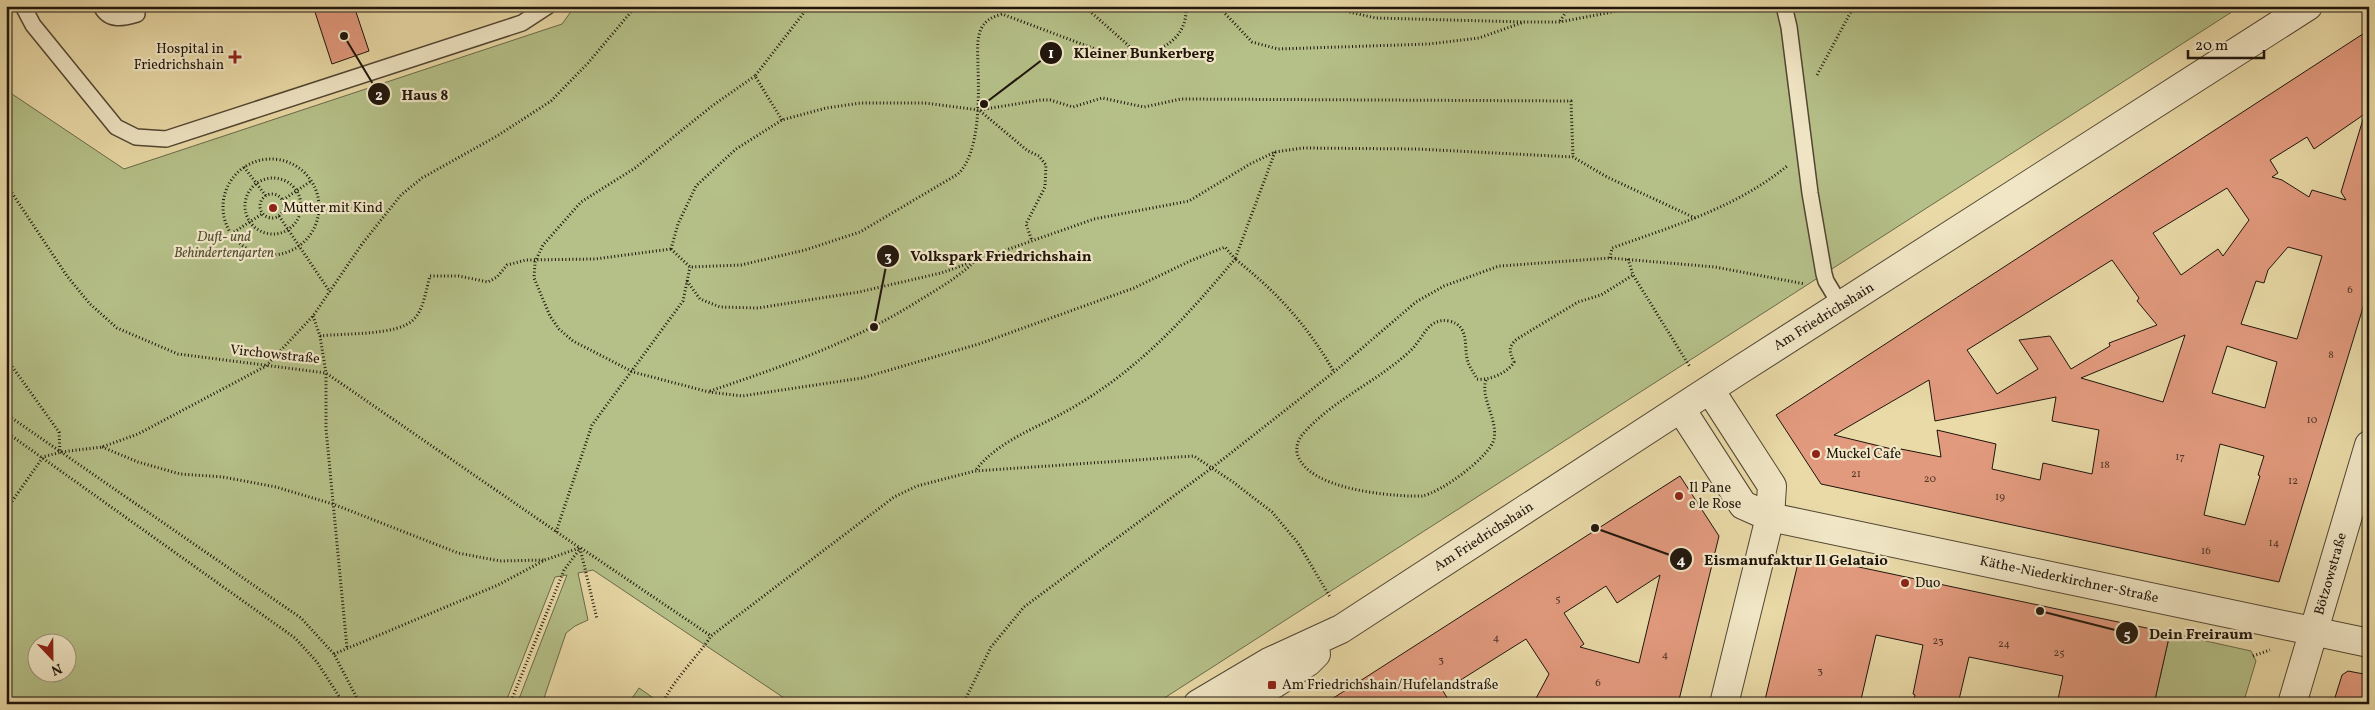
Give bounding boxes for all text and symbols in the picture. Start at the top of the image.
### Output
scale bar [2188,28,2264,60]
text: 20 m [2195,36,2228,57]
callout: Kleiner Bunkerberg [1038,38,1225,68]
place label: Hospital in Friedrichshain [134,40,224,75]
text: 1 [1048,44,1054,65]
text: Kleiner Bunkerberg [1073,44,1215,65]
marker: Hospital in Friedrichshain [228,50,242,64]
callout: Haus 8 [367,79,459,109]
text: 2 [375,86,383,107]
text: Haus 8 [401,86,449,107]
place label: Mutter mit Kind [283,199,383,218]
marker: Mutter mit Kind [267,202,279,214]
park label: Duft- und Behindertengarten [174,228,274,263]
callout: Volkspark Friedrichshain [875,241,1102,271]
text: 3 [884,247,892,268]
text: Volkspark Friedrichshain [910,247,1092,268]
street label: Am Friedrichshain [1770,278,1878,356]
house number: 6 [2347,283,2353,298]
street label: Virchowstraße [229,341,321,369]
house number: 8 [2328,348,2334,363]
house number: 10 [2307,413,2318,428]
place label: Muckel Cafe [1826,445,1902,464]
marker: Muckel Cafe [1810,448,1822,460]
house number: 17 [2175,450,2185,465]
house number: 18 [2100,458,2110,473]
house number: 21 [1851,467,1861,482]
house number: 20 [1924,472,1937,487]
house number: 12 [2288,474,2298,489]
place label: Il Pane e le Rose [1689,479,1742,514]
marker: Il Pane e le Rose [1673,490,1685,502]
house number: 19 [1995,490,2005,505]
street label: Am Friedrichshain [1430,498,1538,576]
street label: Bötzowstraße [2310,530,2352,617]
house number: 14 [2269,536,2280,551]
callout: Eismanufaktur Il Gelataio [1669,544,1898,574]
house number: 16 [2201,544,2211,559]
text: 4 [1676,551,1686,572]
text: Eismanufaktur Il Gelataio [1704,551,1888,572]
street label: Käthe-Niederkirchner-Straße [1978,552,2161,608]
place label: Duo [1915,574,1941,593]
marker: Duo [1899,577,1911,589]
house number: 5 [1555,592,1561,607]
callout: Dein Freiraum [2114,618,2263,648]
text: 5 [2123,625,2131,646]
text: Dein Freiraum [2149,625,2254,646]
house number: 4 [1493,631,1500,646]
north arrow [28,632,78,682]
house number: 23 [1932,634,1944,649]
house number: 24 [1998,637,2010,652]
house number: 25 [2053,646,2065,661]
house number: 4 [1662,648,1669,663]
house number: 3 [1438,653,1444,668]
text: N [48,658,65,679]
house number: 3 [1817,664,1823,679]
place label: Am Friedrichshain/Hufelandstraße [1282,676,1499,695]
house number: 6 [1595,676,1601,691]
marker: Am Friedrichshain/Hufelandstraße [1266,679,1278,691]

